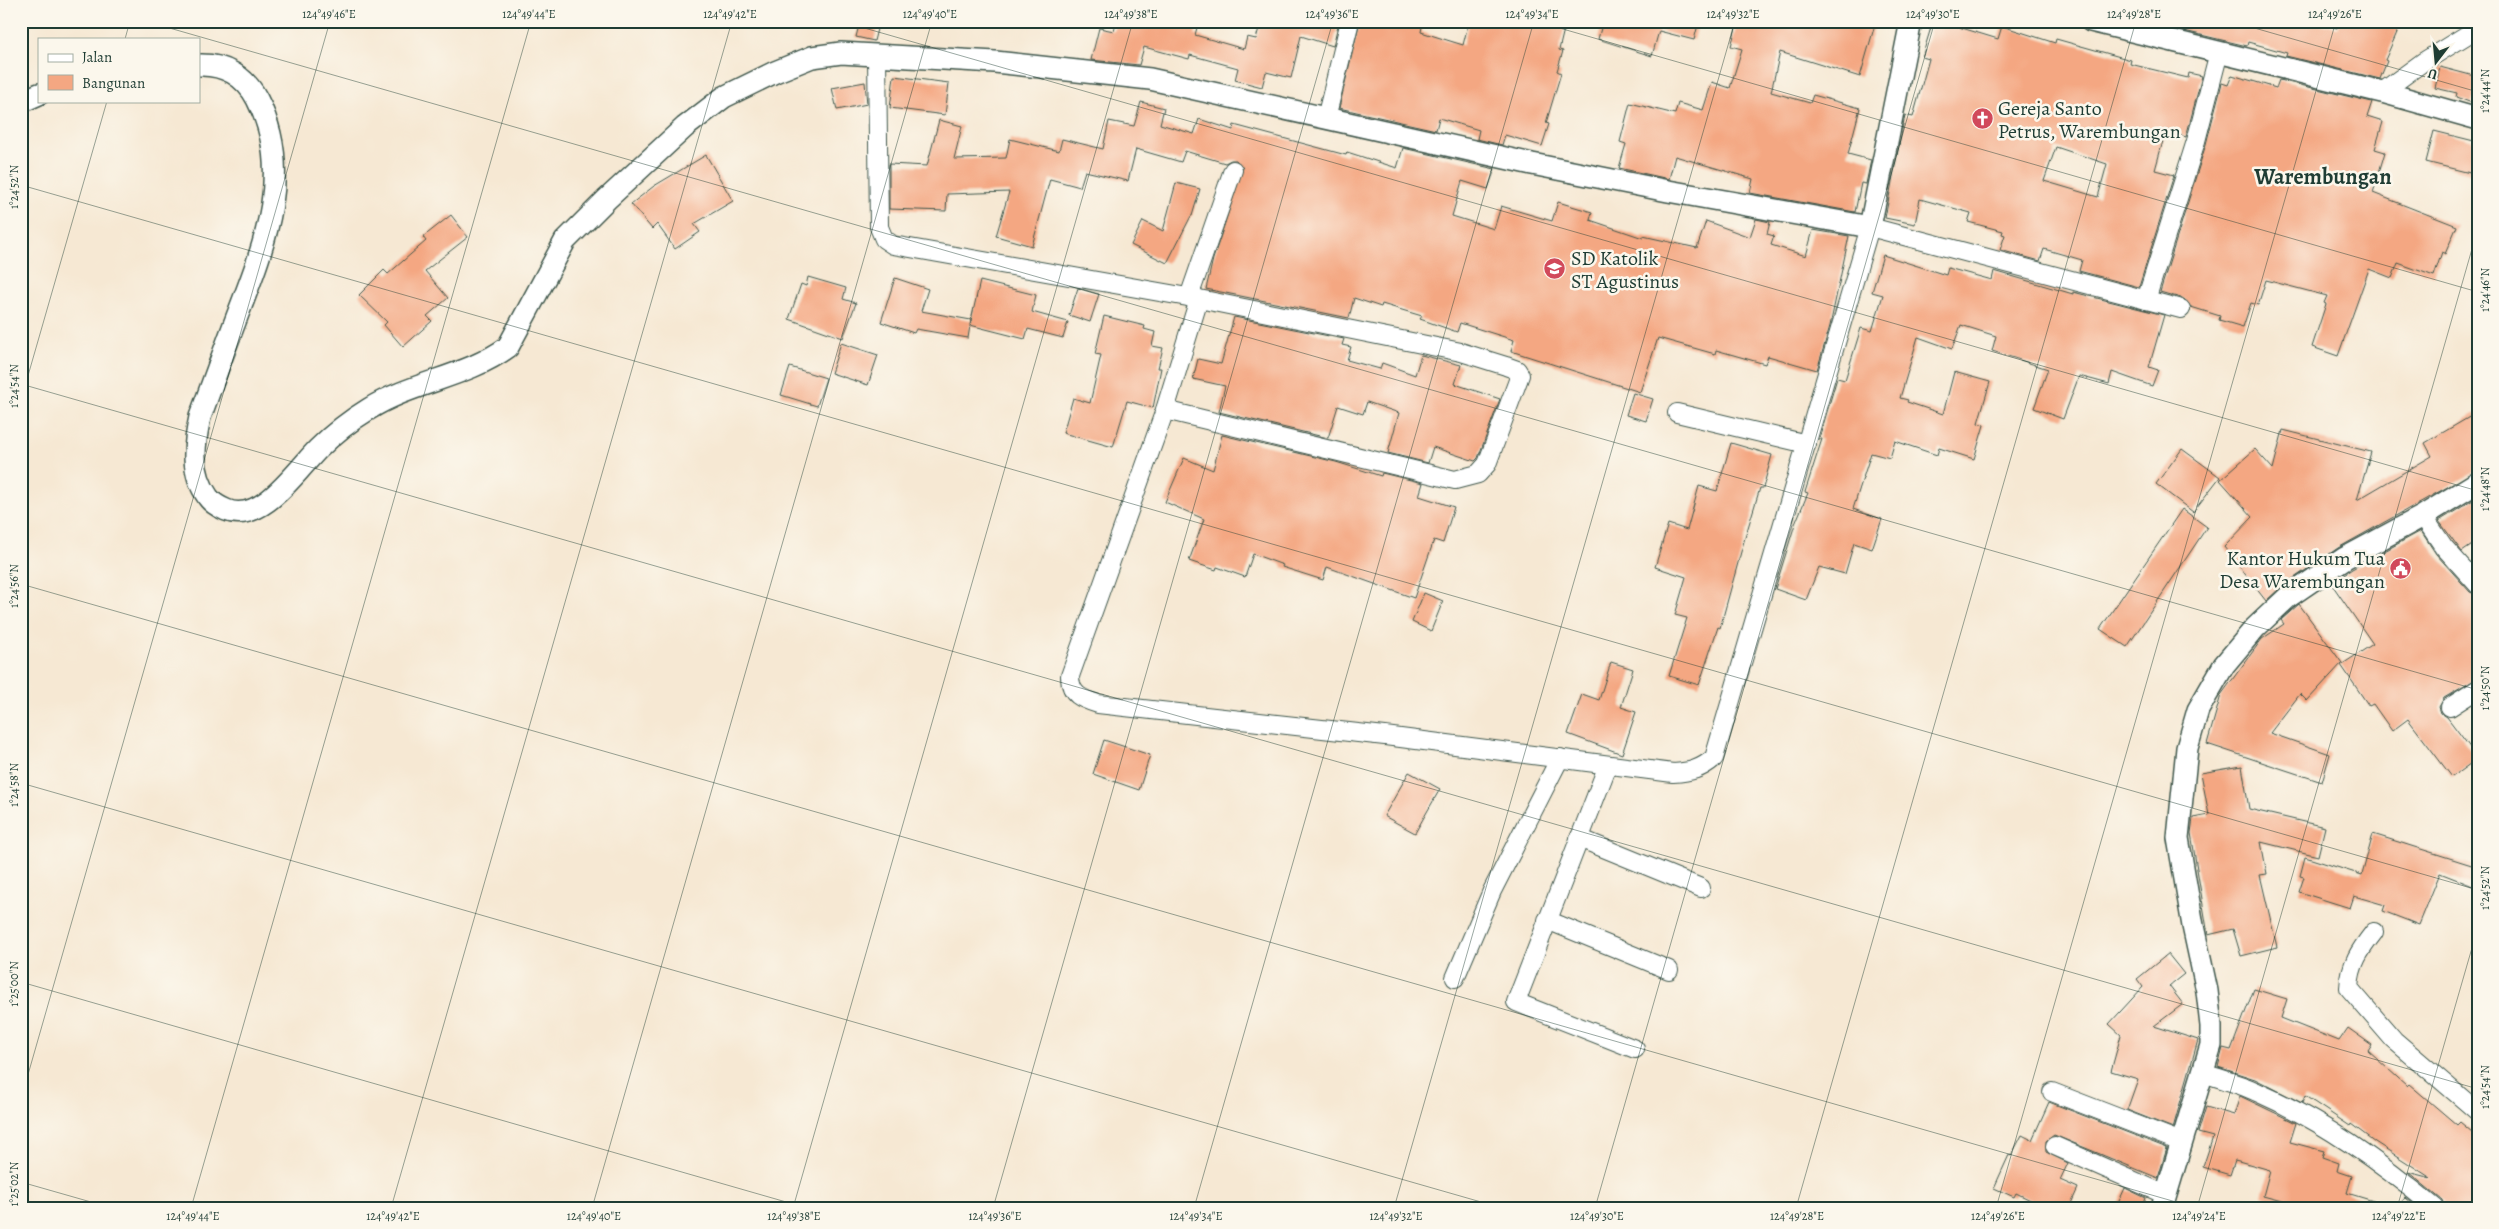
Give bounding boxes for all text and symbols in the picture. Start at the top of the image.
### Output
text: 124°49'46"E [302,6,356,22]
text: 124°49'44"E [502,6,556,22]
text: 124°49'42"E [703,6,757,22]
text: 124°49'40"E [903,6,957,22]
text: 124°49'38"E [1104,6,1158,22]
text: 124°49'36"E [1305,6,1359,22]
text: 124°49'34"E [1506,6,1558,22]
text: 124°49'32"E [1706,6,1760,22]
text: 124°49'30"E [1906,6,1960,22]
text: 124°49'28"E [2107,6,2161,22]
text: 124°49'26"E [2308,6,2362,22]
legend [38,38,200,102]
north arrow [2412,38,2462,88]
text: Jalan [82,47,112,67]
text: U [2426,64,2440,84]
text: 1°24'44"N [2477,69,2493,113]
text: Bangunan [82,73,145,93]
place label: Gereja Santo Petrus, Warembungan [1998,95,2181,145]
church icon: Gereja Santo Petrus, Warembungan [1970,107,1994,131]
district label: Warembungan [2253,162,2392,192]
text: 1°24'52"N [6,165,22,209]
place label: SD Katolik ST Agustinus [1571,245,1679,295]
school or university icon: SD Katolik ST Agustinus [1543,257,1567,281]
text: 1°24'46"N [2477,268,2493,312]
text: 1°24'54"N [6,364,22,408]
text: 1°24'48"N [2477,466,2493,511]
place label: Kantor Hukum Tua Desa Warembungan [2219,545,2386,595]
public building icon: Kantor Hukum Tua Desa Warembungan [2389,557,2413,581]
text: 1°24'56"N [6,564,22,608]
text: 1°24'50"N [2477,665,2493,710]
text: 1°24'58"N [6,763,22,807]
text: 1°24'52"N [2477,866,2493,910]
text: 1°25'00"N [6,961,22,1007]
text: 1°24'54"N [2477,1065,2493,1109]
text: 1°25'02"N [6,1161,22,1207]
text: 124°49'44"E [166,1208,220,1224]
text: 124°49'42"E [366,1208,420,1224]
text: 124°49'40"E [567,1208,621,1224]
text: 124°49'38"E [767,1208,821,1224]
text: 124°49'36"E [968,1208,1022,1224]
text: 124°49'34"E [1170,1208,1222,1224]
text: 124°49'32"E [1369,1208,1423,1224]
text: 124°49'30"E [1570,1208,1624,1224]
text: 124°49'28"E [1770,1208,1824,1224]
text: 124°49'26"E [1971,1208,2025,1224]
text: 124°49'24"E [2172,1208,2226,1224]
text: 124°49'22"E [2372,1208,2426,1224]

